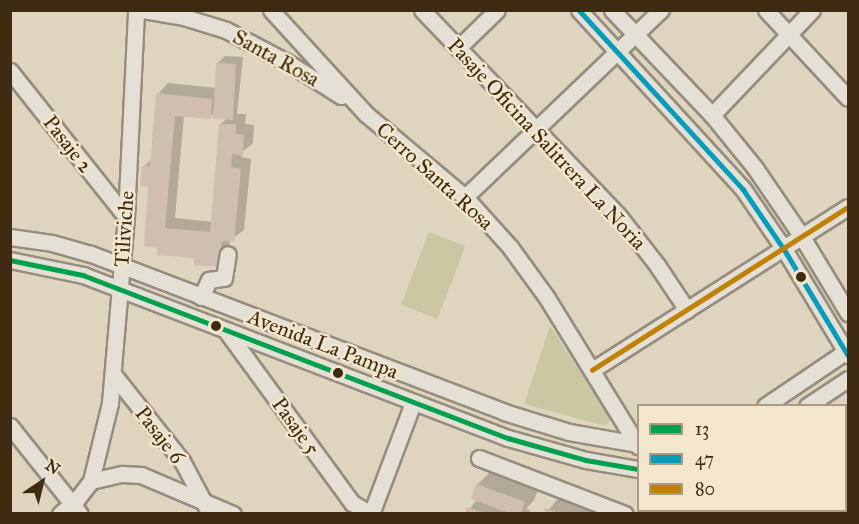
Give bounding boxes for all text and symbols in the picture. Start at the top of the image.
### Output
street label: Santa Rosa [228,24,324,92]
street label: Pasaje Oficina Salitrera La Noria [442,33,652,255]
street label: Pasaje 2 [38,110,98,178]
street label: Cerro Santa Rosa [371,117,499,235]
street label: Tiliviche [109,190,139,268]
unlabelled marker [795,271,807,283]
street label: Avenida La Pampa [244,304,402,384]
unlabelled marker [210,320,222,332]
unlabelled marker [332,367,344,379]
street label: Pasaje 5 [267,392,325,460]
street label: Pasaje 6 [130,401,190,469]
legend [637,404,847,512]
text: 13 [695,418,709,440]
text: 47 [695,448,714,470]
north arrow [12,452,72,512]
text: N [42,455,64,479]
text: 80 [695,478,715,500]

